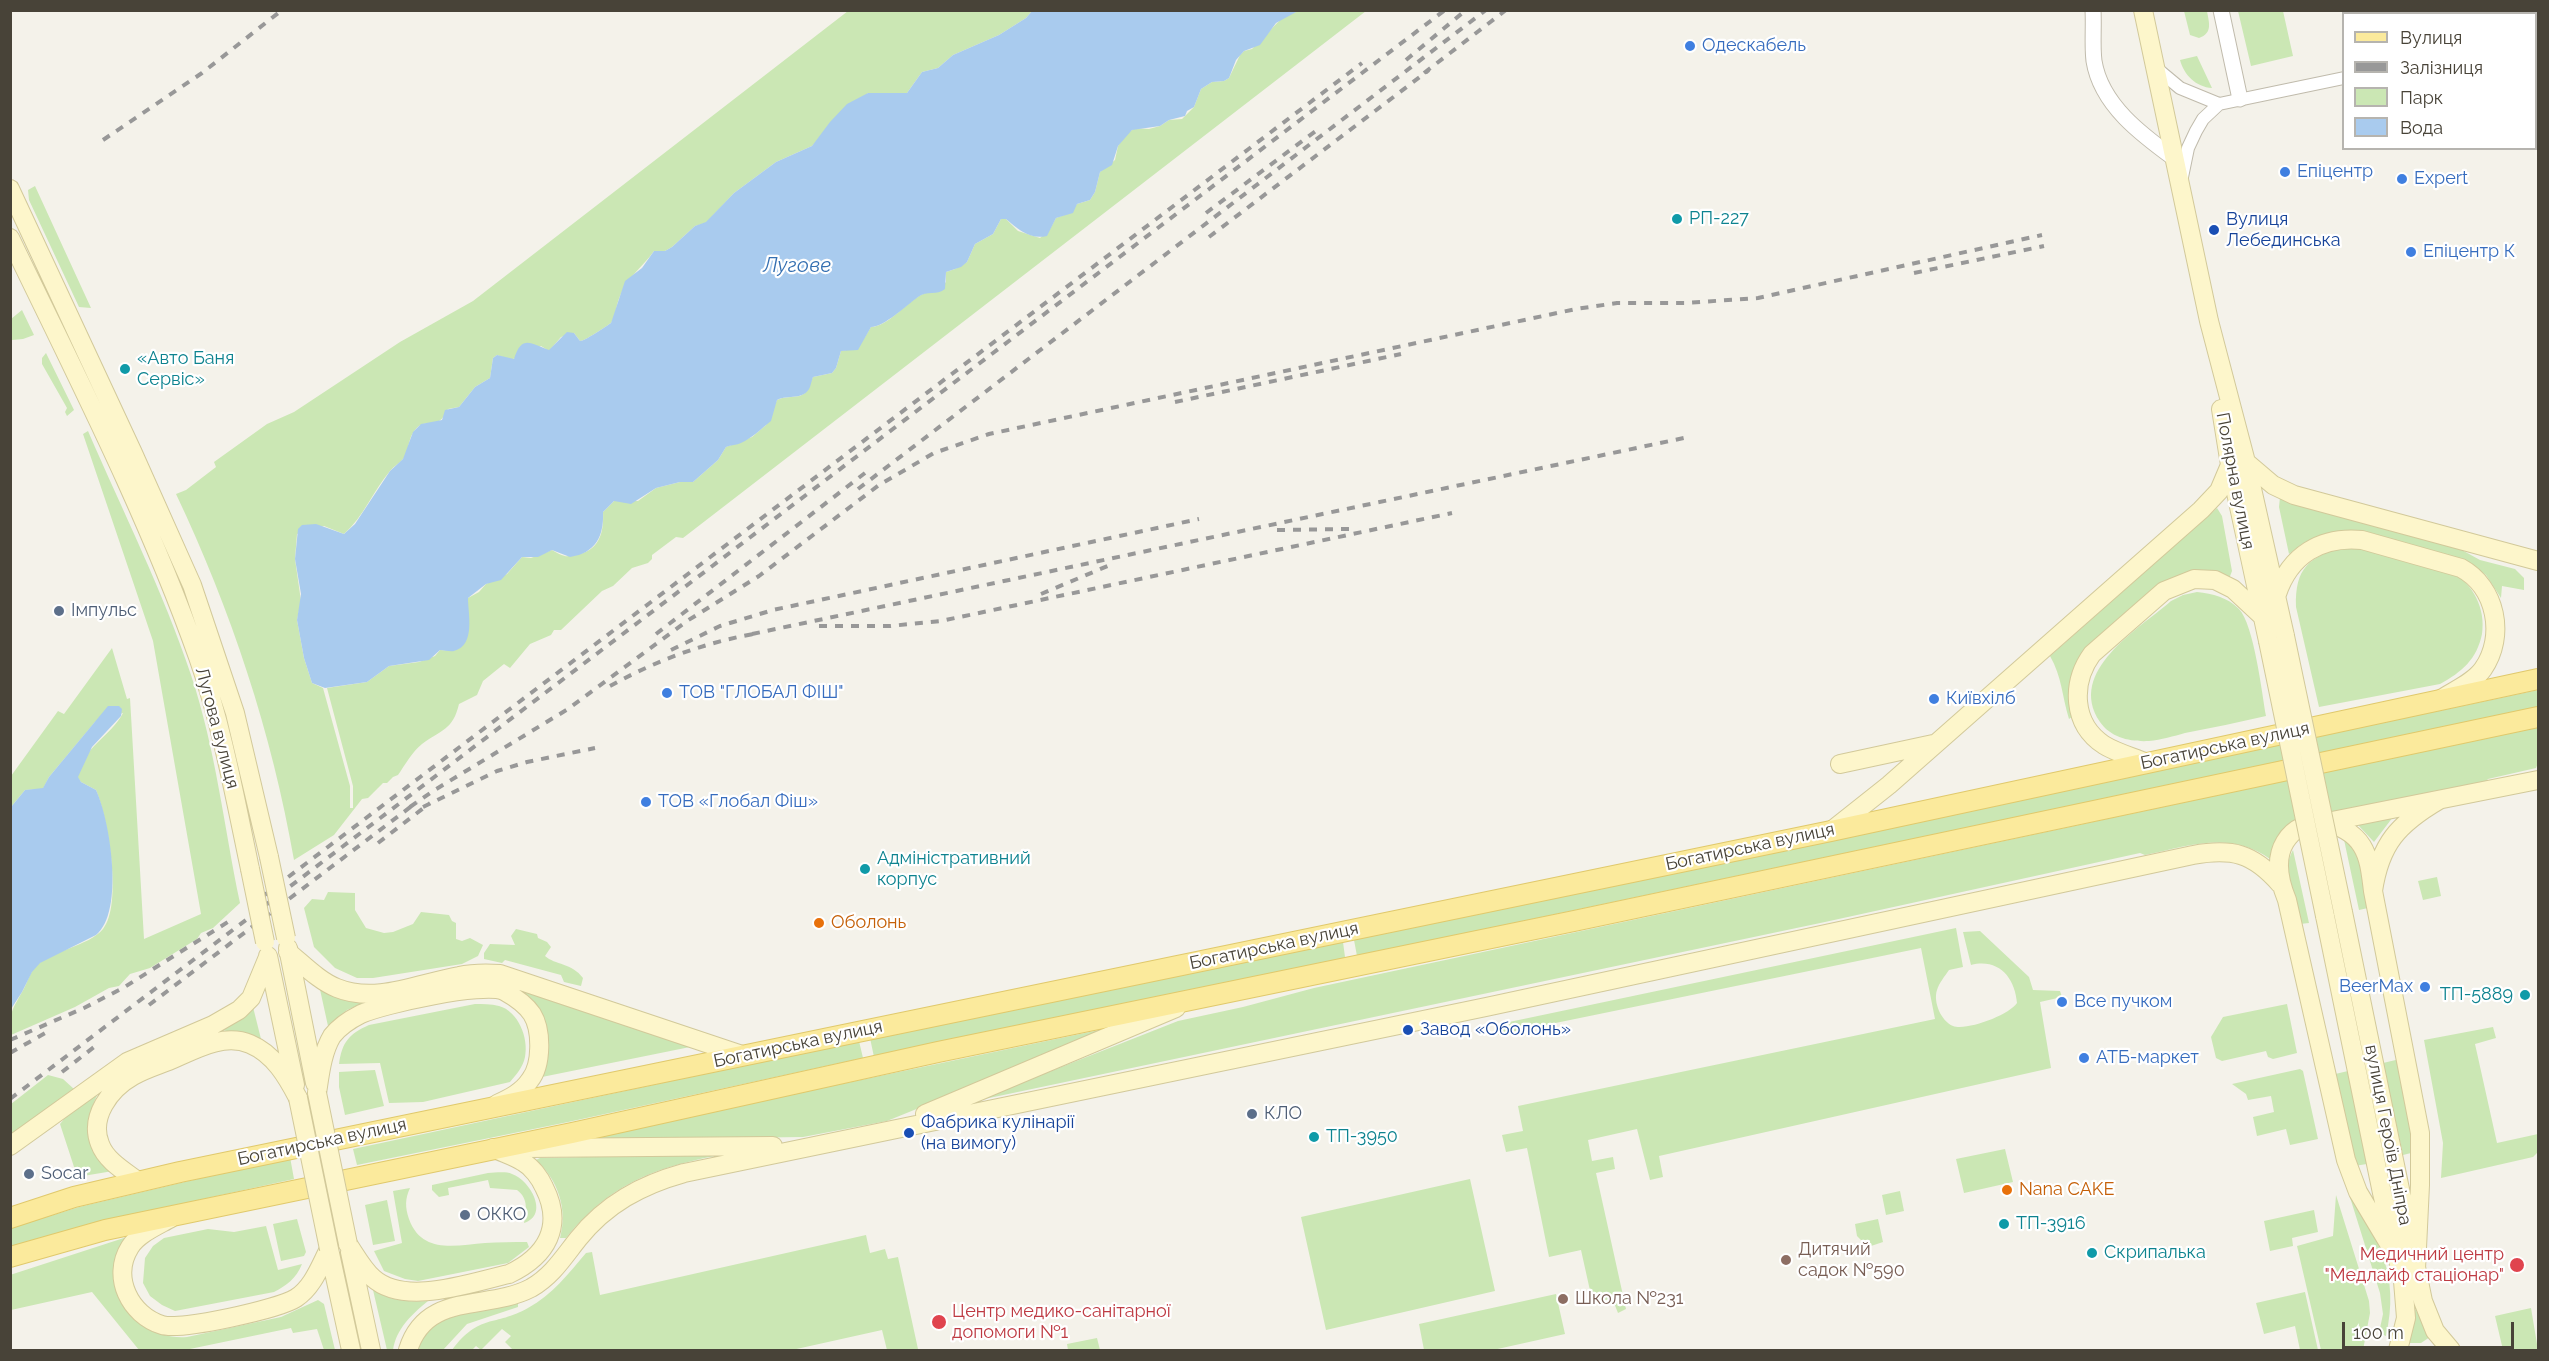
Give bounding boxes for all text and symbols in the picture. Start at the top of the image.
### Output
legend [2342,12,2537,150]
text: Вулиця [2400,27,2462,48]
place label: Одескабель [1702,35,1806,57]
marker: Одескабель [1683,39,1697,53]
text: Залізниця [2400,57,2483,78]
text: Парк [2400,87,2443,108]
text: Вода [2400,117,2443,138]
place label: Епіцентр [2297,161,2373,183]
marker: Епіцентр [2278,165,2292,179]
place label: Expert [2414,168,2468,190]
marker: Expert [2395,172,2409,186]
place label: РП-227 [1689,208,1749,230]
place label: Вулиця Лебединська [2226,209,2341,252]
marker: РП-227 [1670,212,1684,226]
marker: Вулиця Лебединська [2207,223,2221,237]
place label: Епіцентр К [2423,241,2515,263]
marker: Епіцентр К [2404,245,2418,259]
water label: Лугове [763,254,831,278]
place label: «Авто Баня Сервіс» [137,348,234,391]
marker: «Авто Баня Сервіс» [118,362,132,376]
street label: Полярна вулиця [2211,411,2259,551]
place label: Імпульс [71,600,137,622]
marker: Імпульс [52,604,66,618]
street label: Лугова вулиця [190,665,244,791]
place label: ТОВ "ГЛОБАЛ ФІШ" [679,682,844,704]
marker: ТОВ "ГЛОБАЛ ФІШ" [660,686,674,700]
place label: Київхілб [1946,688,2016,710]
marker: Київхілб [1927,692,1941,706]
street label: Богатирська вулиця [2139,718,2311,774]
place label: ТОВ «Глобал Фіш» [658,791,818,813]
marker: ТОВ «Глобал Фіш» [639,795,653,809]
street label: Богатирська вулиця [1664,819,1836,875]
place label: Адміністративний корпус [877,848,1031,890]
marker: Адміністративний корпус [858,862,872,876]
place label: Оболонь [831,912,906,934]
marker: Оболонь [812,916,826,930]
street label: Богатирська вулиця [1188,918,1360,974]
place label: BeerMax [2339,976,2413,998]
marker: BeerMax [2418,980,2432,994]
place label: ТП-5889 [2440,984,2513,1006]
marker: ТП-5889 [2518,988,2532,1002]
place label: Все пучком [2074,991,2172,1013]
marker: Все пучком [2055,995,2069,1009]
street label: Богатирська вулиця [712,1016,884,1072]
place label: Завод «Оболонь» [1420,1019,1571,1041]
marker: Завод «Оболонь» [1401,1023,1415,1037]
street label: вулиця Героїв Дніпра [2360,1043,2416,1227]
place label: АТБ-маркет [2096,1047,2199,1069]
marker: АТБ-маркет [2077,1051,2091,1065]
place label: КЛО [1264,1103,1302,1125]
marker: КЛО [1245,1107,1259,1121]
place label: Фабрика кулінарії (на вимогу) [921,1112,1074,1154]
street label: Богатирська вулиця [236,1114,408,1170]
marker: Фабрика кулінарії (на вимогу) [902,1126,916,1140]
place label: ТП-3950 [1326,1126,1398,1148]
marker: ТП-3950 [1307,1130,1321,1144]
place label: Socar [41,1163,89,1185]
marker: Socar [22,1167,36,1181]
place label: Nana CAKE [2019,1179,2114,1201]
marker: Nana CAKE [2000,1183,2014,1197]
place label: ОККО [477,1204,526,1226]
marker: ОККО [458,1208,472,1222]
place label: ТП-3916 [2016,1213,2086,1235]
marker: ТП-3916 [1997,1217,2011,1231]
place label: Дитячий садок №590 [1798,1239,1905,1282]
place label: Скрипалька [2104,1242,2206,1264]
place label: Медичний центр "Медлайф стаціонар" [2325,1244,2504,1286]
marker: Скрипалька [2085,1246,2099,1260]
marker: Дитячий садок №590 [1779,1253,1793,1267]
marker: Медичний центр "Медлайф стаціонар" [2508,1256,2526,1274]
place label: Школа №231 [1575,1288,1684,1310]
marker: Школа №231 [1556,1292,1570,1306]
place label: Центр медико-санітарної допомоги №1 [952,1301,1171,1344]
scale bar [2345,1310,2518,1348]
marker: Центр медико-санітарної допомоги №1 [930,1313,948,1331]
text: 100 m [2353,1322,2404,1343]

